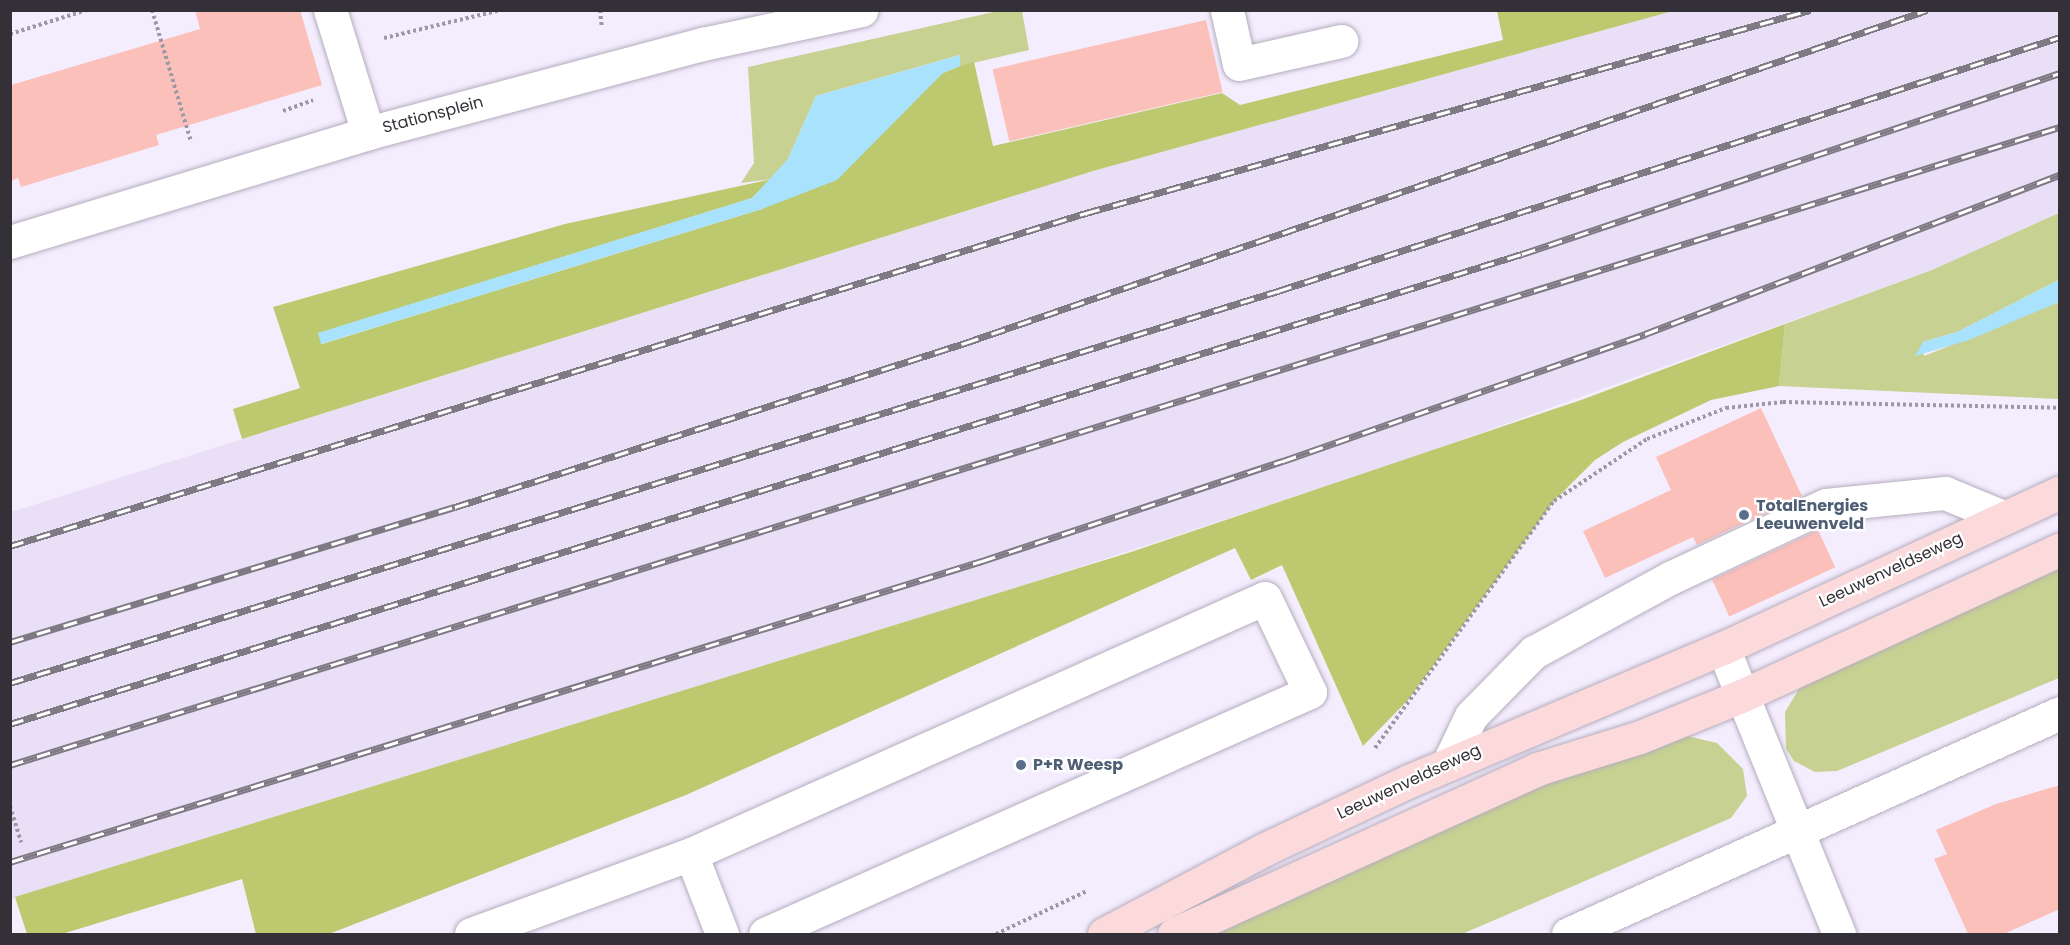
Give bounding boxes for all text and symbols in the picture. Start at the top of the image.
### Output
street label: Stationsplein [381,92,485,138]
place label: TotalEnergies Leeuwenveld [1756,496,1868,534]
marker: TotalEnergies Leeuwenveld [1737,508,1751,522]
street label: Leeuwenveldseweg [1816,528,1966,612]
street label: Leeuwenveldseweg [1334,740,1484,824]
place label: P+R Weesp [1033,755,1123,775]
marker: P+R Weesp [1014,758,1028,772]

